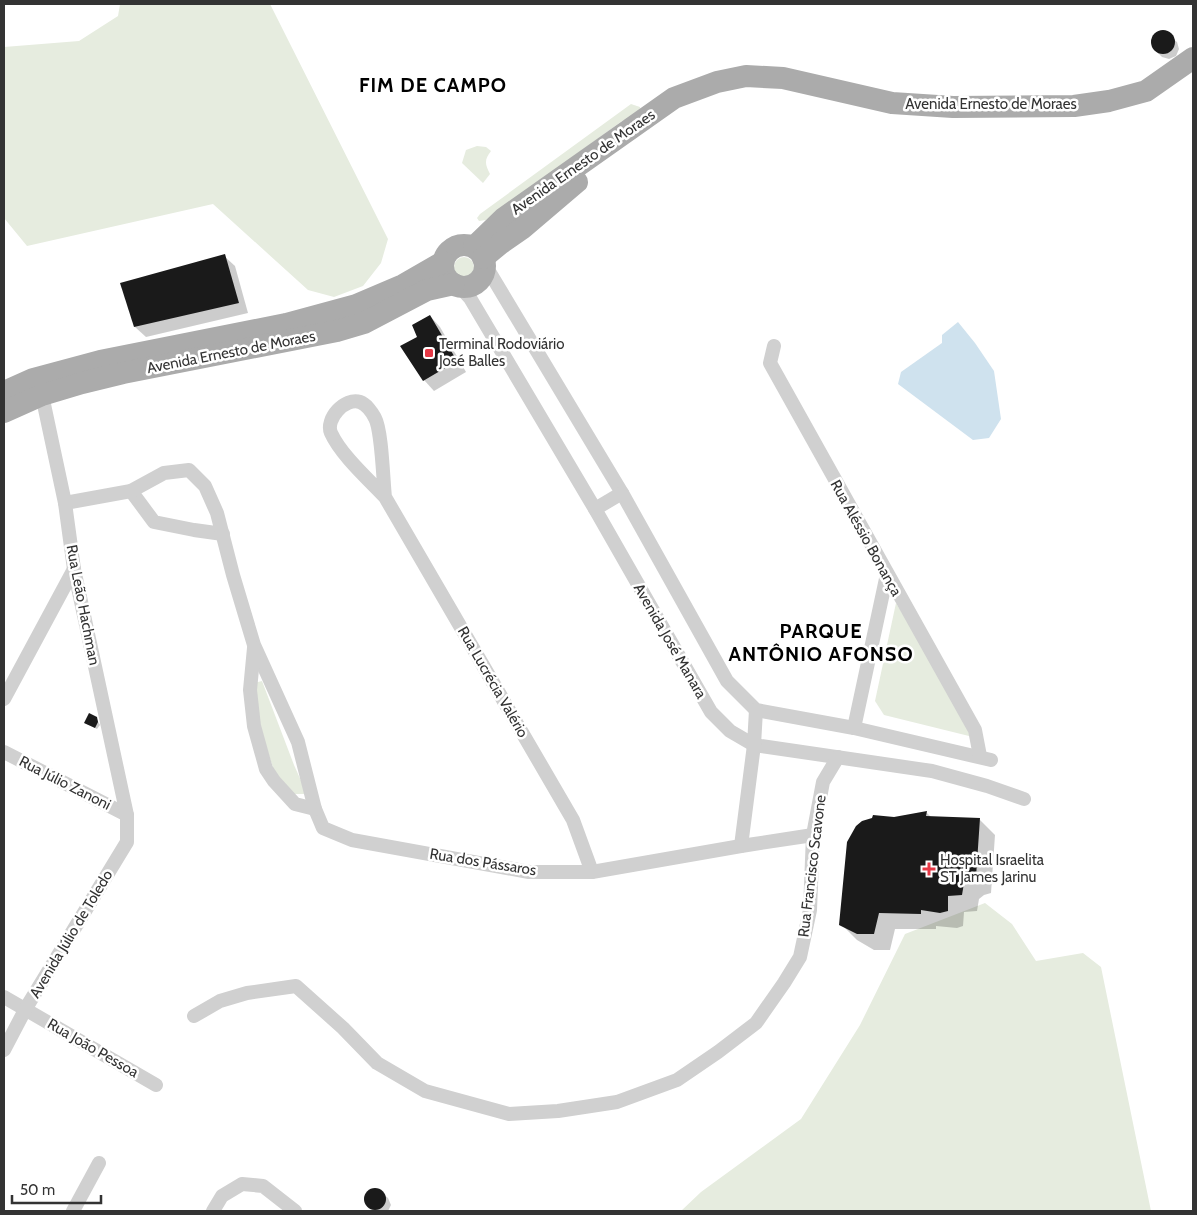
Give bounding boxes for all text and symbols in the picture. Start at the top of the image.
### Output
district label: FIM DE CAMPO [359,73,507,97]
street label: Avenida Ernesto de Moraes [905,95,1077,113]
street label: Avenida Ernesto de Moraes [508,106,658,218]
street label: Avenida Ernesto de Moraes [145,327,317,377]
place label: Terminal Rodoviário José Balles [438,335,564,370]
marker: Terminal Rodoviário José Balles [423,347,435,359]
street label: Rua Aléssio Bonança [827,477,906,600]
street label: Rua Leão Hachman [62,543,104,667]
street label: Avenida José Manara [630,580,711,702]
district label: PARQUE ANTÔNIO AFONSO [728,619,914,666]
street label: Rua Lucrécia Valério [454,623,532,741]
street label: Rua Júlio Zanoni [16,752,114,814]
street label: Rua Francisco Scavone [794,793,830,938]
street label: Rua dos Pássaros [428,845,538,879]
place label: Hospital Israelita ST James Jarinu [940,851,1045,886]
marker: Hospital Israelita ST James Jarinu [922,862,936,876]
street label: Avenida Júlio de Toledo [26,867,116,1001]
street label: Rua João Pessoa [44,1015,142,1082]
scale bar [12,1172,101,1204]
text: 50 m [20,1181,55,1199]

